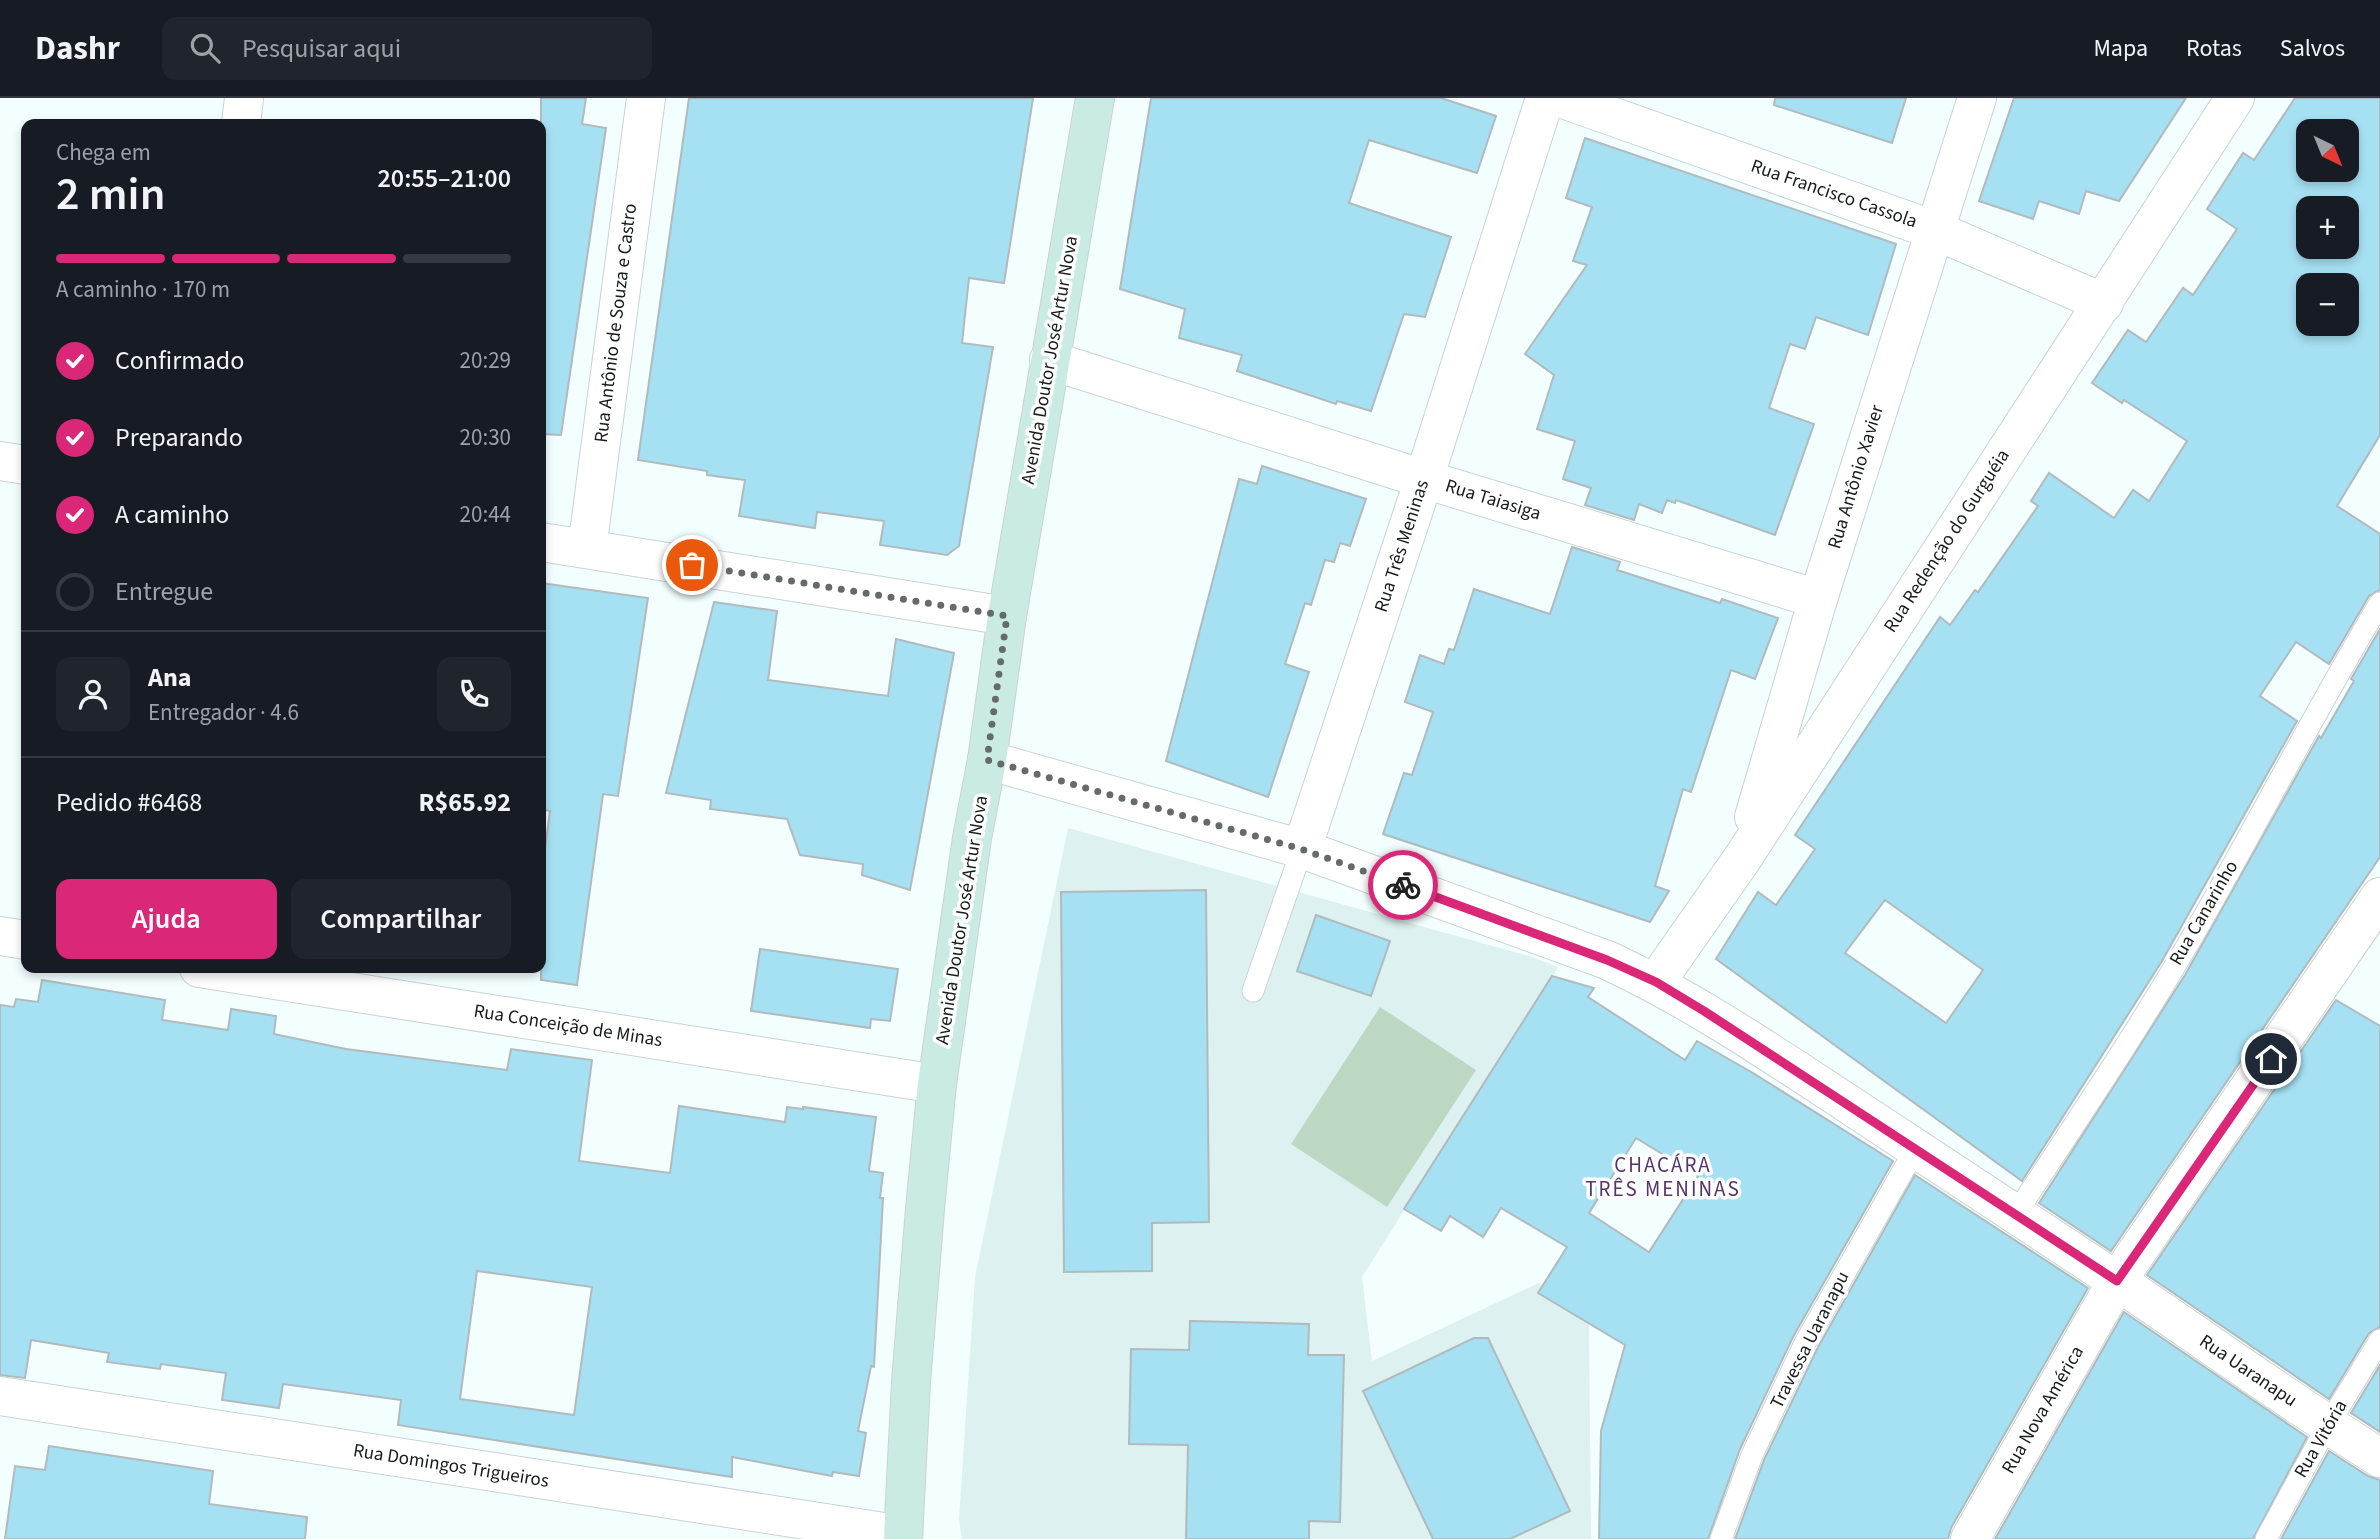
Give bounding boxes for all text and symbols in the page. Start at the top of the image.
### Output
search box [162,17,652,80]
text: Dashr [35,25,120,72]
icon: search [186,29,224,67]
text: Pesquisar aqui [242,30,401,67]
text: Mapa [2093,31,2148,66]
text: Rotas [2186,31,2242,66]
text: Salvos [2280,31,2345,66]
north arrow [2296,119,2359,182]
map controls [2296,119,2359,336]
text: Chega em [56,136,151,169]
street label: Rua Francisco Cassola [1747,153,1921,235]
text: 20:55–21:00 [378,160,511,197]
text: 2 min [56,162,165,227]
button: + [2296,196,2359,259]
street label: Rua Antônio de Souza e Castro [588,202,644,444]
street label: Avenida Doutor José Artur Nova [1015,234,1085,486]
text: A caminho · 170 m [56,273,230,306]
button: − [2296,273,2359,336]
icon: check [56,342,94,380]
text: Confirmado [115,342,244,379]
text: 20:29 [460,344,511,377]
street label: Rua Antônio Xavier [1821,401,1891,552]
icon: check [56,419,94,457]
text: Preparando [115,419,243,456]
text: 20:30 [460,421,511,454]
street label: Rua Redenção do Gurguéia [1877,444,2017,638]
street label: Rua Taiasiga [1442,473,1544,527]
street label: Rua Três Meninas [1368,476,1436,616]
icon: check [56,496,94,534]
text: A caminho [115,496,229,533]
text: 20:44 [460,498,511,531]
pin [662,535,722,595]
icon: bag [673,546,711,584]
text: Entregue [115,573,213,610]
button: person [56,657,130,731]
button: phone [437,657,511,731]
text: Ana [148,659,191,696]
text: Entregador · 4.6 [148,696,299,729]
text: Pedido #6468 [56,784,202,821]
text: R$65.92 [419,784,511,821]
street label: Avenida Doutor José Artur Nova [929,794,995,1046]
courier [1368,850,1438,920]
street label: Rua Canarinho [2163,855,2245,971]
icon: bike [1384,866,1422,904]
button: Ajuda [56,879,277,959]
button: Compartilhar [291,879,511,959]
street label: Rua Conceição de Minas [472,998,664,1054]
pin [2241,1029,2301,1089]
icon: home [2252,1040,2290,1078]
district label: CHACÁRA TRÊS MENINAS [1585,1150,1741,1204]
street label: Travessa Uaranapu [1764,1267,1856,1413]
street label: Rua Uaranapu [2194,1328,2302,1414]
street label: Rua Nova América [1995,1341,2091,1479]
street label: Rua Vitória [2288,1395,2354,1483]
street label: Rua Domingos Trigueiros [351,1437,551,1495]

